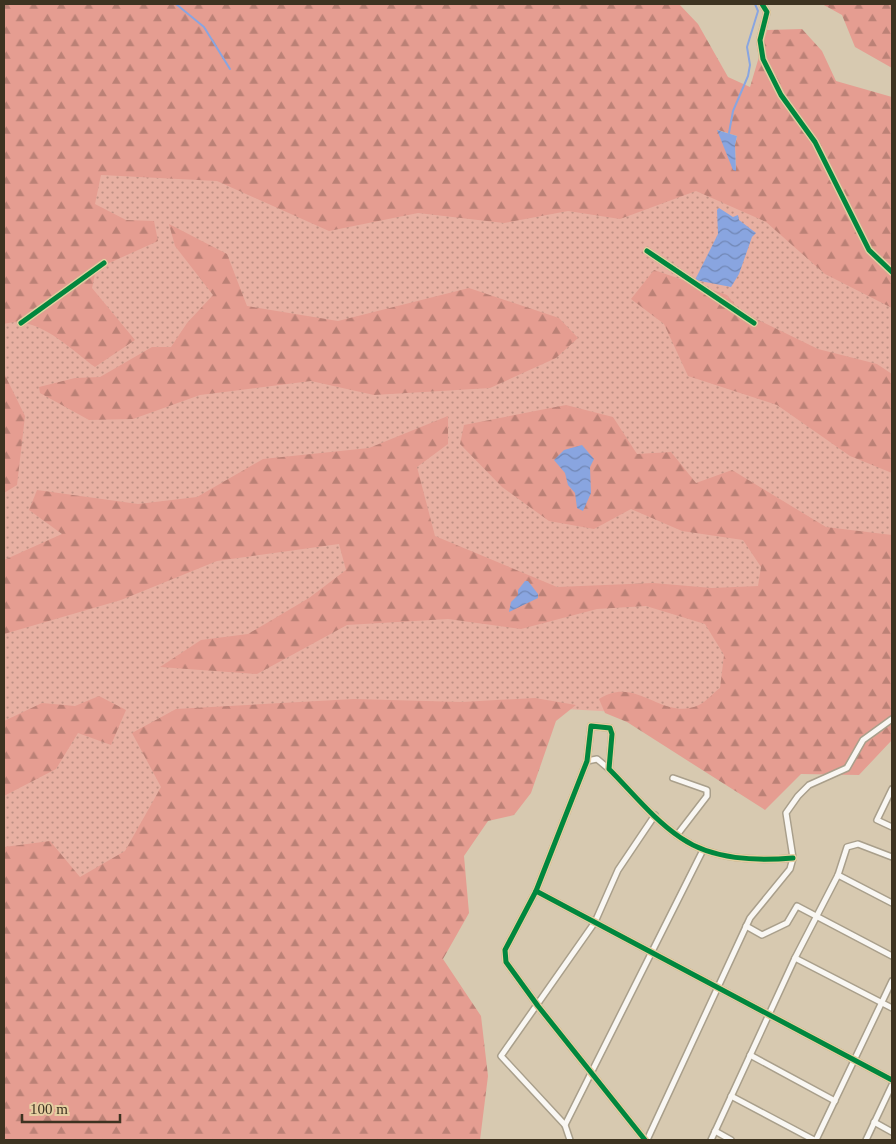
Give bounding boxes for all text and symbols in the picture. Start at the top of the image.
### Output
scale bar [22,1092,120,1124]
text: 100 m [30,1101,68,1117]

